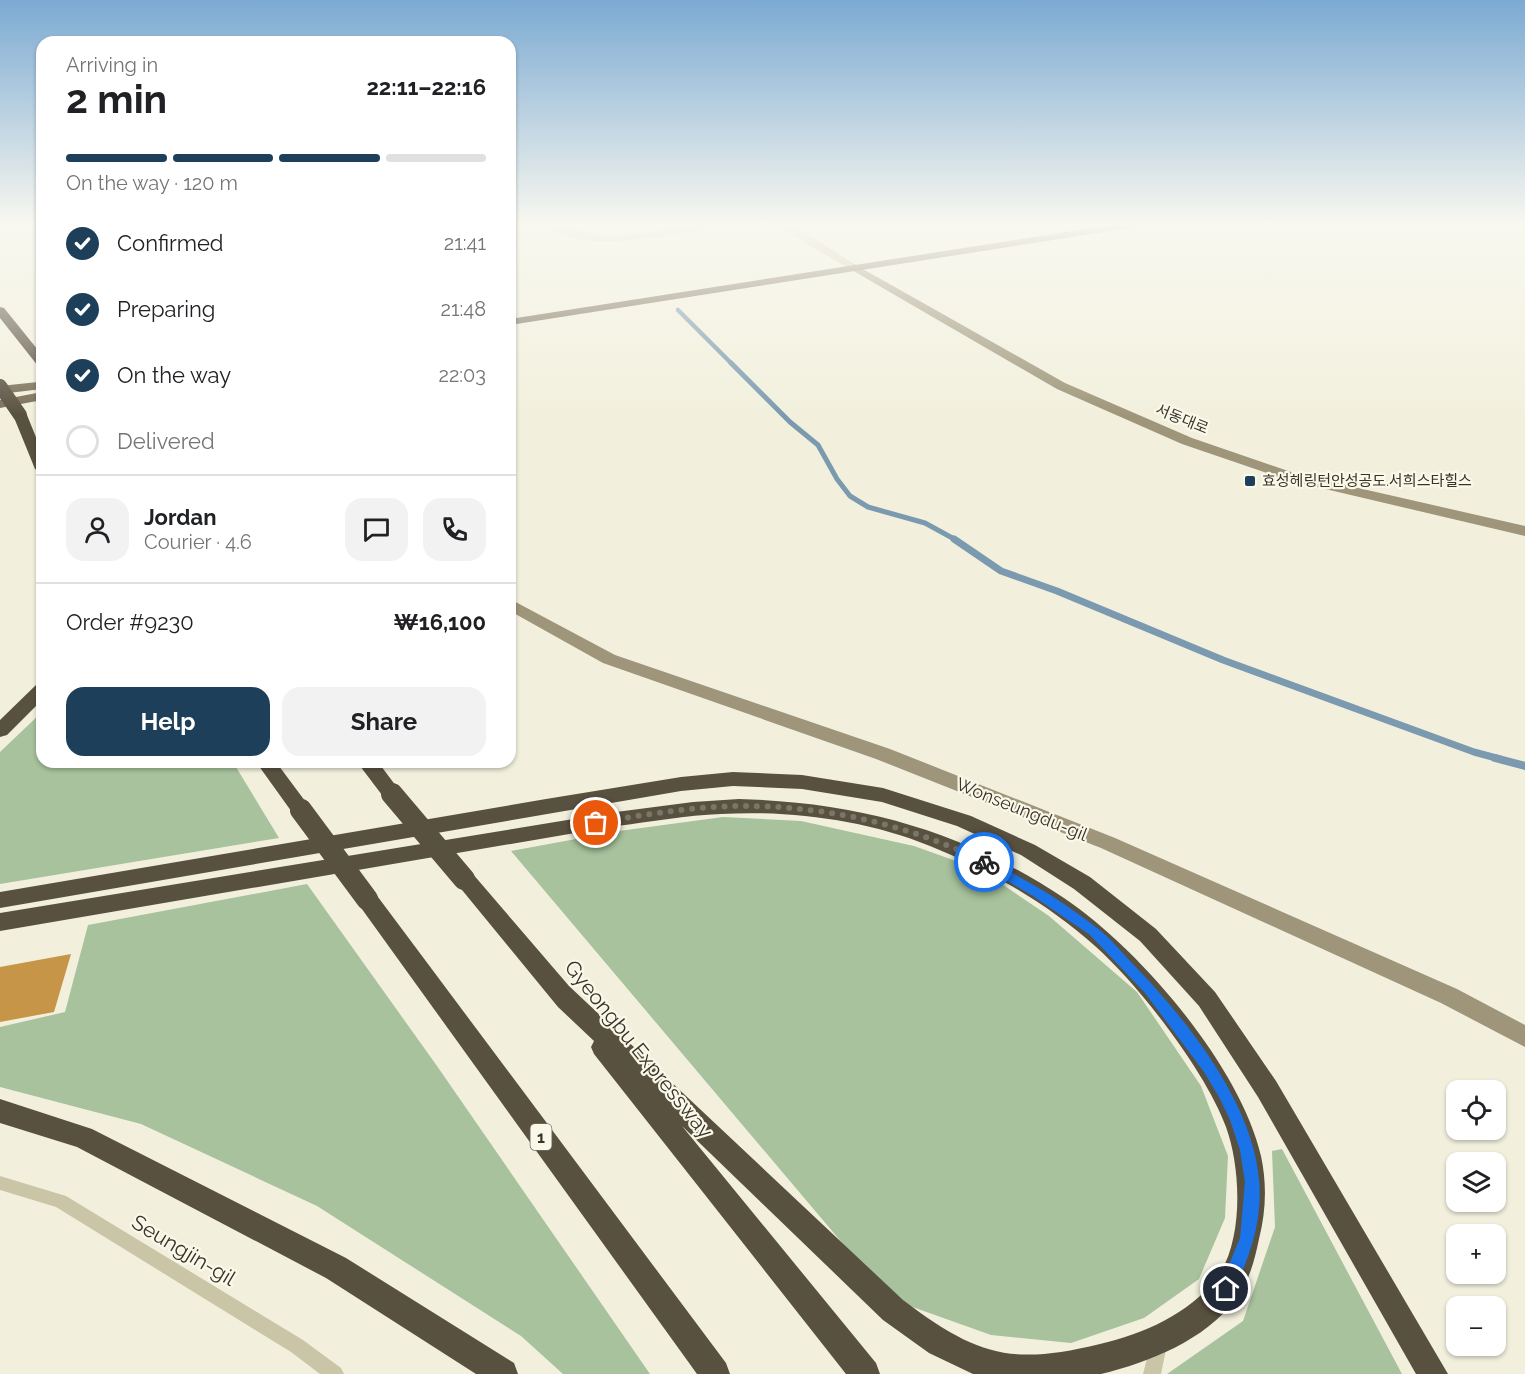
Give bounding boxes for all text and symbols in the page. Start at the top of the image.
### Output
text: Arriving in [66,53,158,77]
text: 22:11–22:16 [366,74,486,100]
text: 2 min [66,76,167,122]
text: On the way · 120 m [66,171,238,195]
icon: check [66,227,99,260]
text: Confirmed [117,230,224,256]
text: 21:41 [444,231,486,255]
icon: check [66,293,99,326]
text: Preparing [117,296,215,322]
text: 21:48 [440,297,486,321]
icon: check [66,359,99,392]
text: On the way [117,362,231,388]
text: 22:03 [438,363,486,387]
street label: 서동대로 [1153,400,1211,438]
text: Delivered [117,428,215,454]
place label: 효성헤링턴안성공도.서희스타힐스 [1262,472,1472,490]
marker: 효성헤링턴안성공도.서희스타힐스 [1243,474,1257,488]
button: person [66,498,129,561]
button: chat [345,498,408,561]
button: phone [423,498,486,561]
text: Jordan [144,504,216,530]
text: Courier · 4.6 [144,530,252,554]
text: Order #9230 [66,609,194,635]
text: ₩16,100 [393,609,486,635]
button: Help [66,687,270,756]
button: Share [282,687,486,756]
street label: Wonseungdu-gil [953,773,1091,845]
pin [570,797,621,848]
icon: bag [579,806,612,839]
courier [954,832,1014,892]
icon: bike [968,846,1001,879]
street label: Gyeongbu Expressway [560,955,718,1143]
map controls [1446,1080,1506,1356]
button: locate [1446,1080,1506,1140]
road number: 1 [530,1124,552,1150]
button: layers [1446,1152,1506,1212]
street label: Seungjin-gil [127,1209,241,1291]
button: + [1446,1224,1506,1284]
pin [1200,1263,1251,1314]
icon: home [1209,1272,1242,1305]
button: − [1446,1296,1506,1356]

